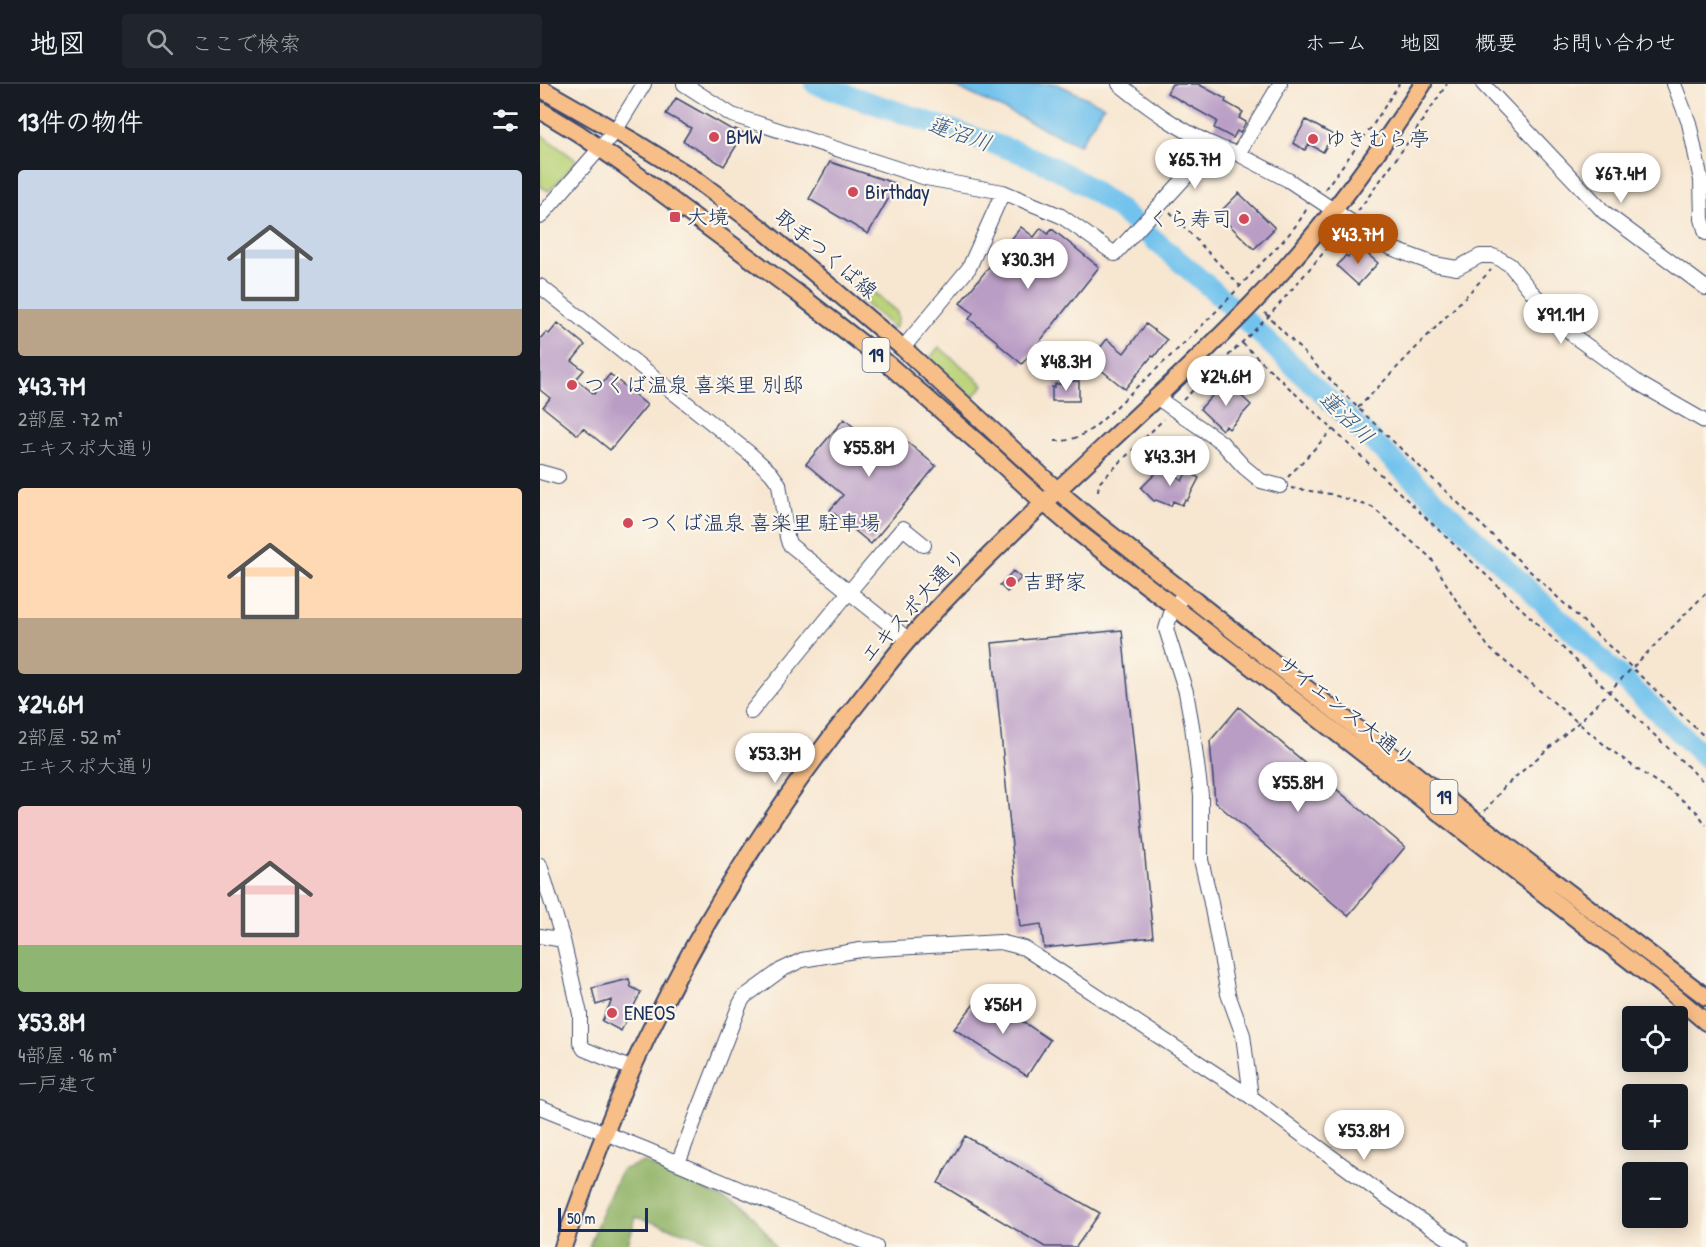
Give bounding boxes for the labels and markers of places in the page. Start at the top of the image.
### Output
place label: BMW [726,122,762,151]
place label: ゆきむら亭 [1325,124,1430,153]
marker: BMW [707,130,721,144]
marker: ゆきむら亭 [1306,132,1320,146]
pin: ¥65.7M [1146,139,1244,190]
pin: ¥67.4M [1572,153,1670,204]
place label: Birthday [865,177,930,206]
marker: Birthday [846,185,860,199]
place label: 大境 [687,202,729,231]
place label: くら寿司 [1148,204,1232,233]
marker: 大境 [668,210,682,224]
marker: くら寿司 [1237,212,1251,226]
pin: ¥43.7M [1309,214,1407,265]
pin: ¥30.3M [979,239,1077,290]
pin: ¥91.1M [1512,294,1610,345]
pin: ¥48.3M [1017,341,1115,392]
pin: ¥24.6M [1177,356,1275,407]
place label: つくば温泉 喜楽里 別邸 [584,370,804,399]
marker: つくば温泉 喜楽里 別邸 [565,378,579,392]
pin: ¥55.8M [820,427,918,478]
pin: ¥43.3M [1121,436,1219,487]
place label: つくば温泉 喜楽里 駐車場 [640,508,881,537]
marker: つくば温泉 喜楽里 駐車場 [621,516,635,530]
place label: 吉野家 [1023,567,1086,596]
marker: 吉野家 [1004,575,1018,589]
pin: ¥53.3M [726,733,824,784]
pin: ¥55.8M [1249,762,1347,813]
pin: ¥56M [967,984,1039,1035]
place label: ENEOS [624,998,675,1027]
marker: ENEOS [605,1006,619,1020]
pin: ¥53.8M [1315,1110,1413,1161]

